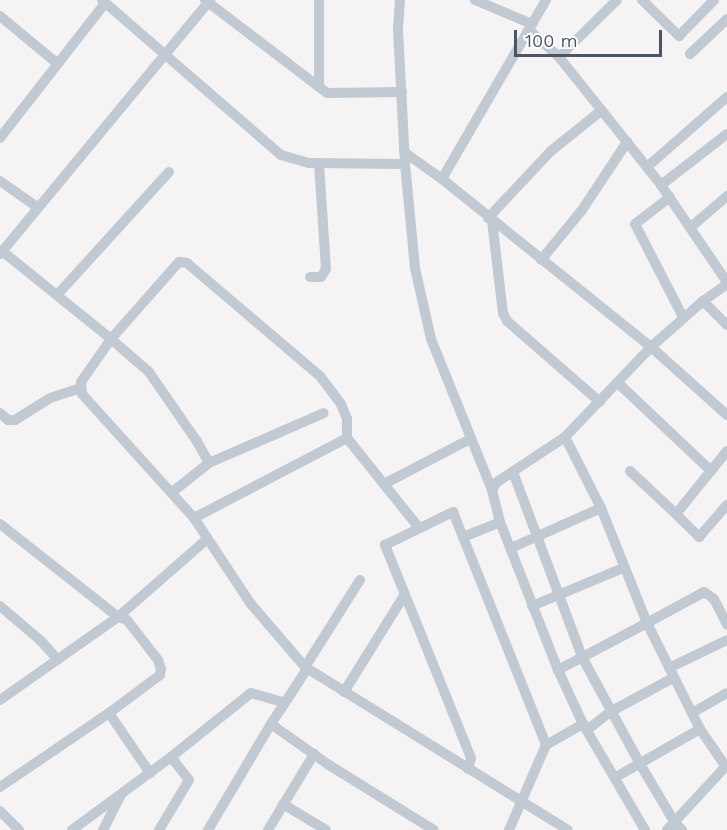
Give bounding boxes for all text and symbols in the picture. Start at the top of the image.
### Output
scale bar [517,18,666,56]
text: 100 m [525,30,578,51]

